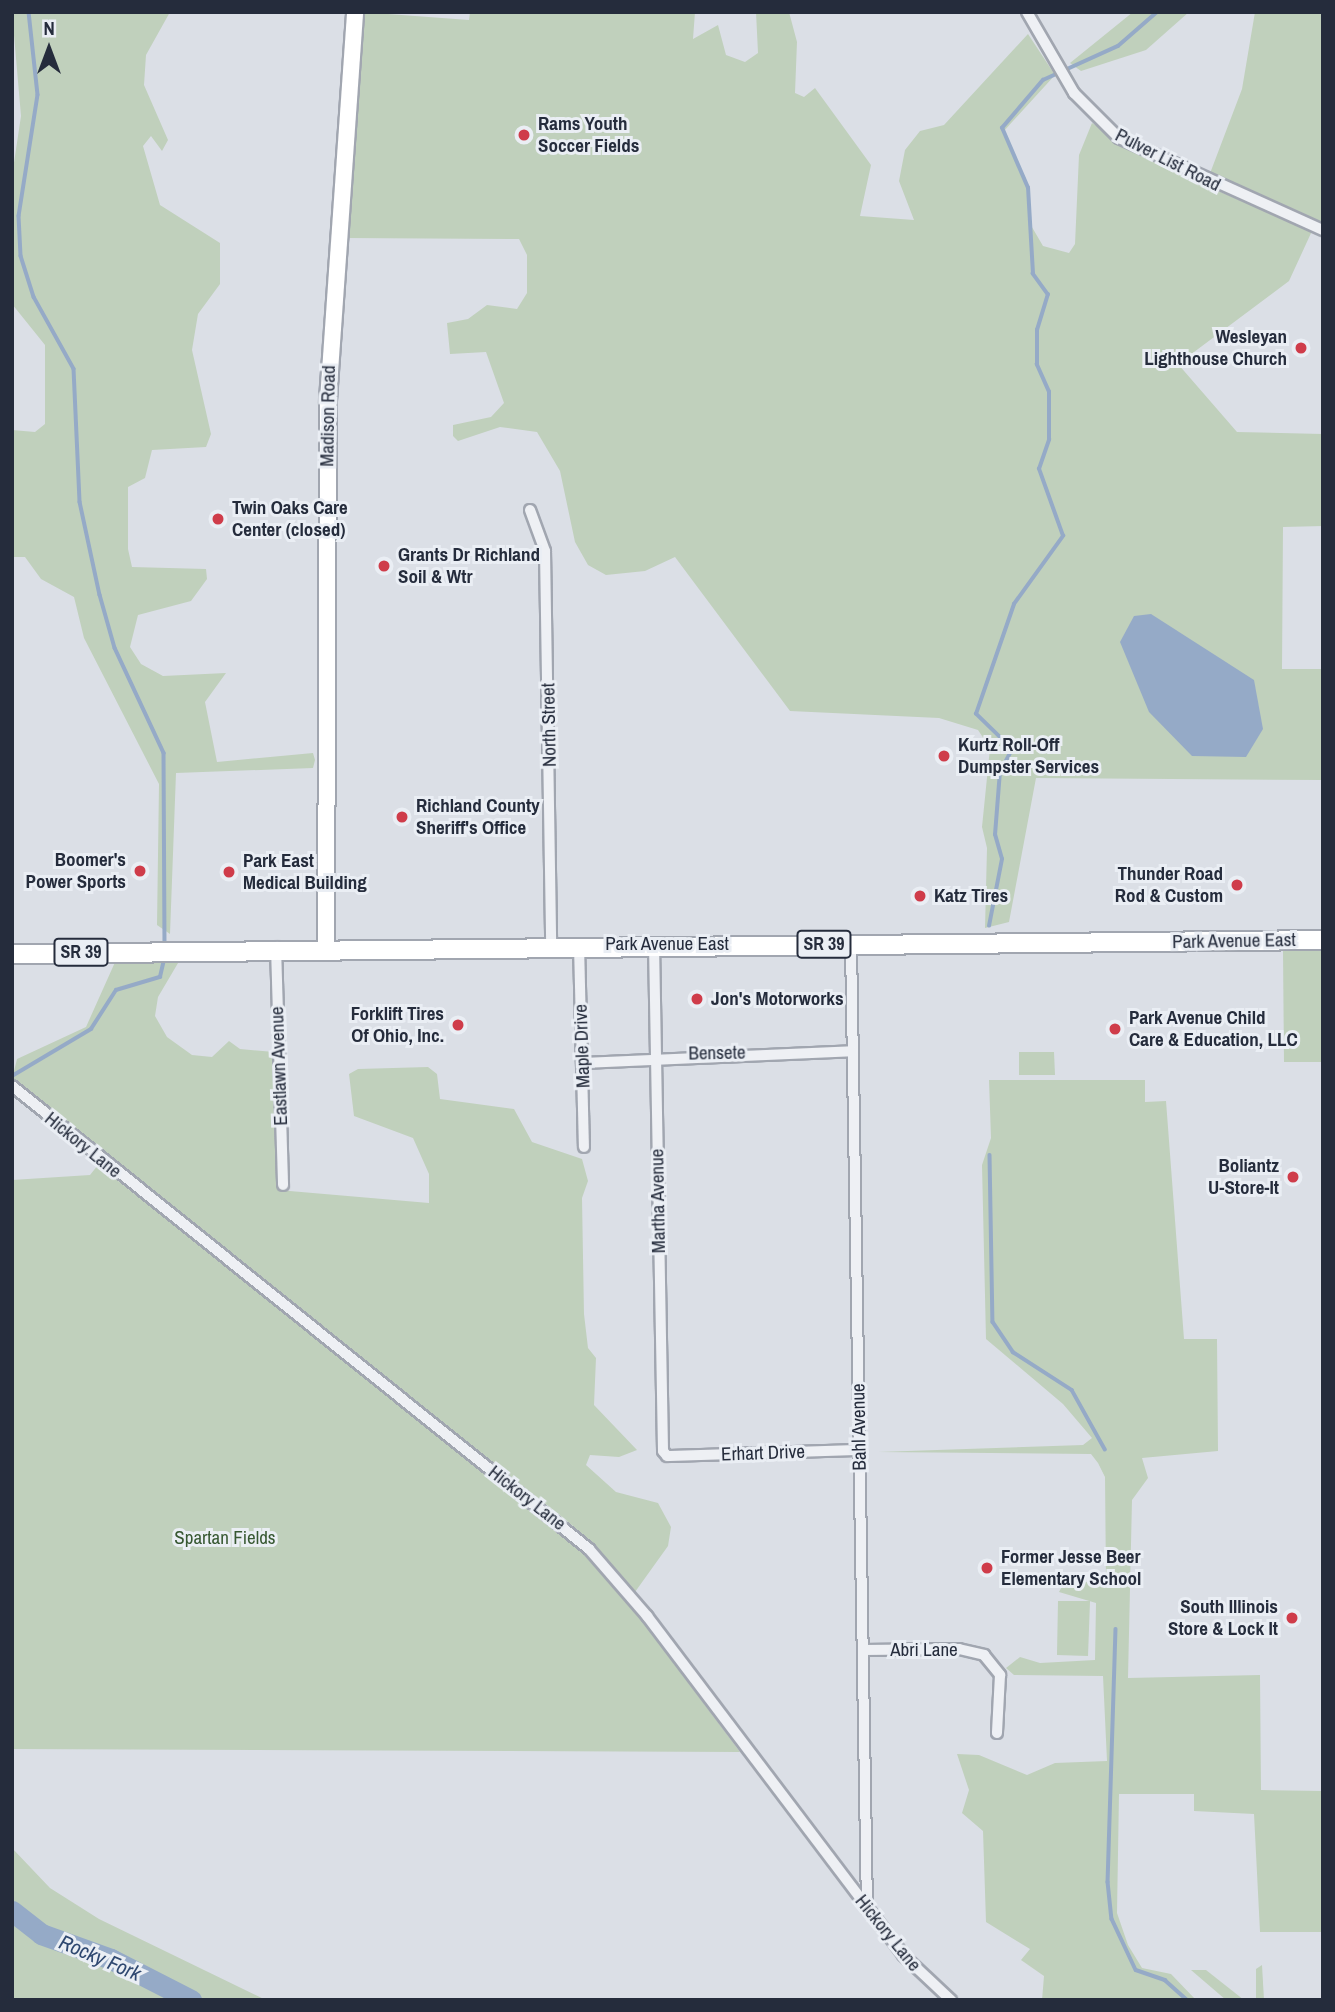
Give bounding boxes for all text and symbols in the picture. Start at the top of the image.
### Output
north arrow [14,14,84,84]
text: N [43,15,55,41]
place label: Rams Youth Soccer Fields [538,113,639,157]
street label: Pulver List Road [1112,124,1224,196]
marker: Rams Youth Soccer Fields [516,127,532,143]
place label: Wesleyan Lighthouse Church [1144,326,1287,370]
marker: Wesleyan Lighthouse Church [1293,340,1309,356]
street label: Madison Road [316,365,340,467]
place label: Twin Oaks Care Center (closed) [232,497,348,541]
marker: Twin Oaks Care Center (closed) [210,511,226,527]
place label: Grants Dr Richland Soil & Wtr [398,544,540,588]
marker: Grants Dr Richland Soil & Wtr [376,558,392,574]
street label: North Street [537,683,561,767]
place label: Kurtz Roll-Off Dumpster Services [958,734,1099,778]
marker: Kurtz Roll-Off Dumpster Services [936,748,952,764]
place label: Richland County Sheriff's Office [416,795,540,839]
marker: Richland County Sheriff's Office [394,809,410,825]
place label: Boomer's Power Sports [26,849,126,893]
place label: Park East Medical Building [243,850,367,894]
marker: Boomer's Power Sports [132,863,148,879]
place label: Thunder Road Rod & Custom [1115,863,1223,907]
marker: Park East Medical Building [221,864,237,880]
marker: Thunder Road Rod & Custom [1229,877,1245,893]
place label: Katz Tires [934,885,1008,907]
marker: Katz Tires [912,888,928,904]
street label: Park Avenue East [1172,929,1296,953]
road number: SR 39 [796,930,852,959]
street label: Park Avenue East [605,933,729,955]
road number: SR 39 [53,937,109,967]
place label: Jon's Motorworks [711,988,844,1010]
marker: Jon's Motorworks [689,991,705,1007]
place label: Forklift Tires Of Ohio, Inc. [351,1003,444,1047]
street label: Maple Drive [569,1004,595,1088]
street label: Eastlawn Avenue [266,1006,292,1126]
place label: Park Avenue Child Care & Education, LLC [1129,1007,1298,1051]
marker: Forklift Tires Of Ohio, Inc. [450,1017,466,1033]
marker: Park Avenue Child Care & Education, LLC [1107,1021,1123,1037]
street label: Bensete [688,1041,746,1065]
street label: Hickory Lane [40,1107,126,1183]
street label: Martha Avenue [646,1148,670,1254]
place label: Boliantz U-Store-It [1208,1155,1279,1199]
marker: Boliantz U-Store-It [1285,1169,1301,1185]
street label: Bahl Avenue [847,1383,871,1471]
street label: Erhart Drive [721,1440,805,1466]
street label: Hickory Lane [484,1461,570,1535]
park label: Spartan Fields [174,1527,276,1549]
place label: Former Jesse Beer Elementary School [1001,1546,1141,1590]
marker: Former Jesse Beer Elementary School [979,1560,995,1576]
place label: South Illinois Store & Lock It [1168,1596,1278,1640]
marker: South Illinois Store & Lock It [1284,1610,1300,1626]
street label: Abri Lane [890,1639,958,1661]
street label: Hickory Lane [850,1890,926,1976]
water label: Rocky Fork [55,1930,145,1986]

